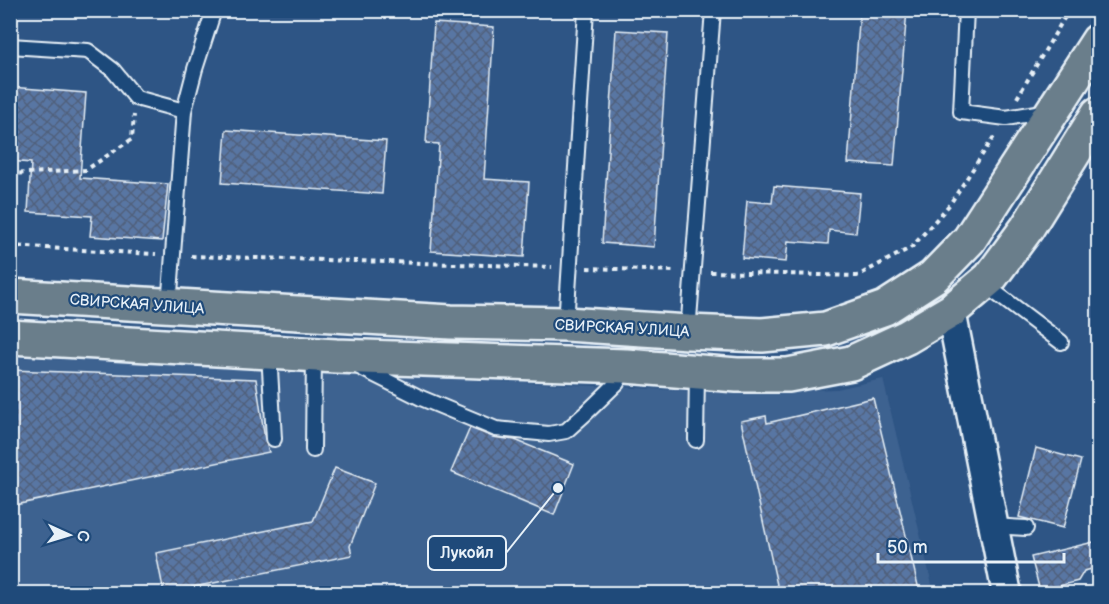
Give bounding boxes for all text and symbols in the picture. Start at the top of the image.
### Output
street label: СВИРСКАЯ УЛИЦА [69,290,206,319]
street label: СВИРСКАЯ УЛИЦА [554,315,691,342]
north arrow [39,505,99,565]
scale bar [878,526,1064,564]
text: С [73,530,92,542]
callout: Лукойл [428,536,506,570]
text: 50 m [887,537,928,558]
text: Лукойл [439,544,494,563]

